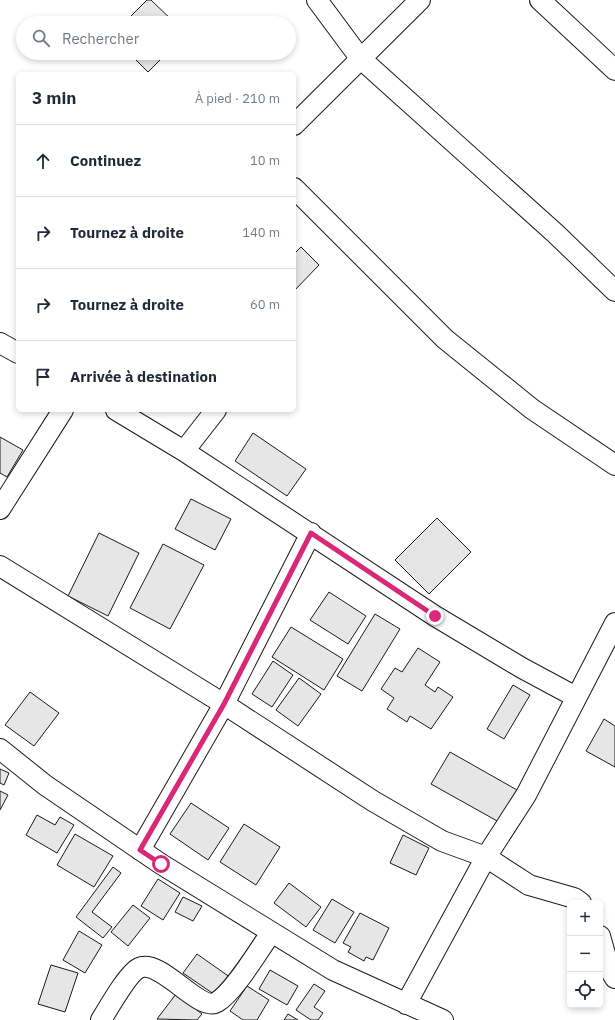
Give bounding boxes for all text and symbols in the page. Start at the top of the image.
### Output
search box [16,16,296,60]
icon: search [30,27,52,49]
text: Rechercher [62,29,139,48]
text: 3 min [32,87,76,109]
text: À pied · 210 m [195,90,280,107]
icon: ahead [32,150,54,172]
text: Continuez [70,151,141,170]
text: 10 m [250,152,280,169]
icon: right [32,222,54,244]
text: Tournez à droite [70,223,184,242]
text: 140 m [242,224,280,241]
icon: right [32,294,54,316]
text: Tournez à droite [70,295,184,314]
text: 60 m [250,296,280,313]
icon: arrive [32,366,54,388]
text: Arrivée à destination [70,367,217,386]
route end [426,607,444,625]
route start [152,855,170,873]
map controls [567,900,603,1008]
button: + [567,900,603,936]
button: − [567,936,603,972]
button: locate [567,972,603,1008]

